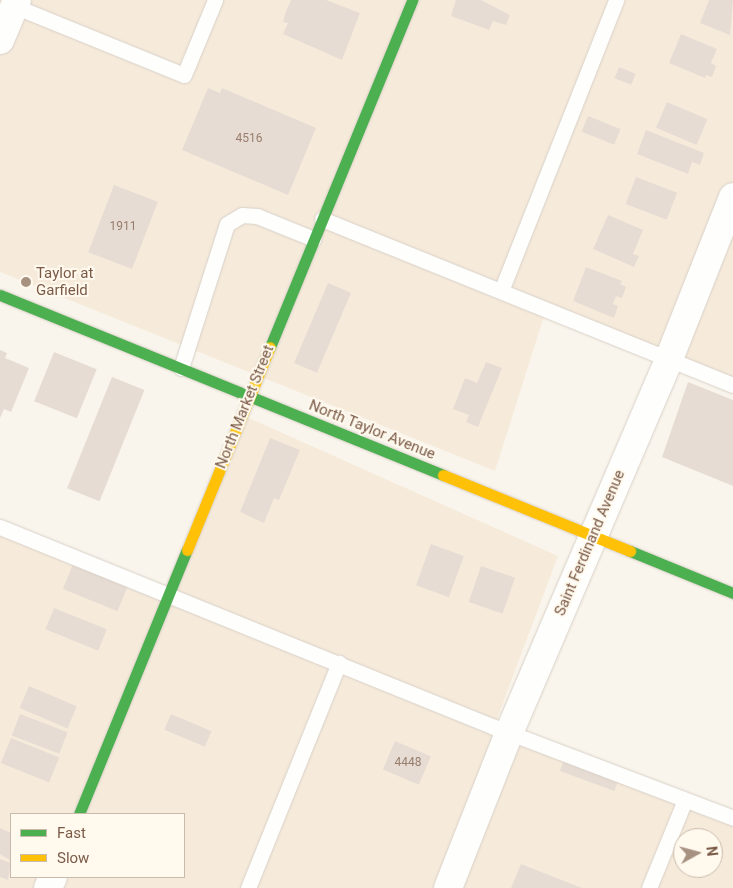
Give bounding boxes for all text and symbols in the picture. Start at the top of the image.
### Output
house number: 4516 [236,132,262,146]
house number: 1911 [110,220,136,234]
place label: Taylor at Garfield [36,264,93,299]
marker: Taylor at Garfield [20,276,32,288]
street label: North Market Street [212,343,278,471]
street label: North Taylor Avenue [306,396,438,464]
street label: Saint Ferdinand Avenue [551,467,629,619]
house number: 4448 [395,756,421,770]
legend [10,813,185,878]
text: Fast [57,824,86,842]
north arrow [673,828,723,878]
text: N [703,845,720,857]
text: Slow [57,849,89,867]

